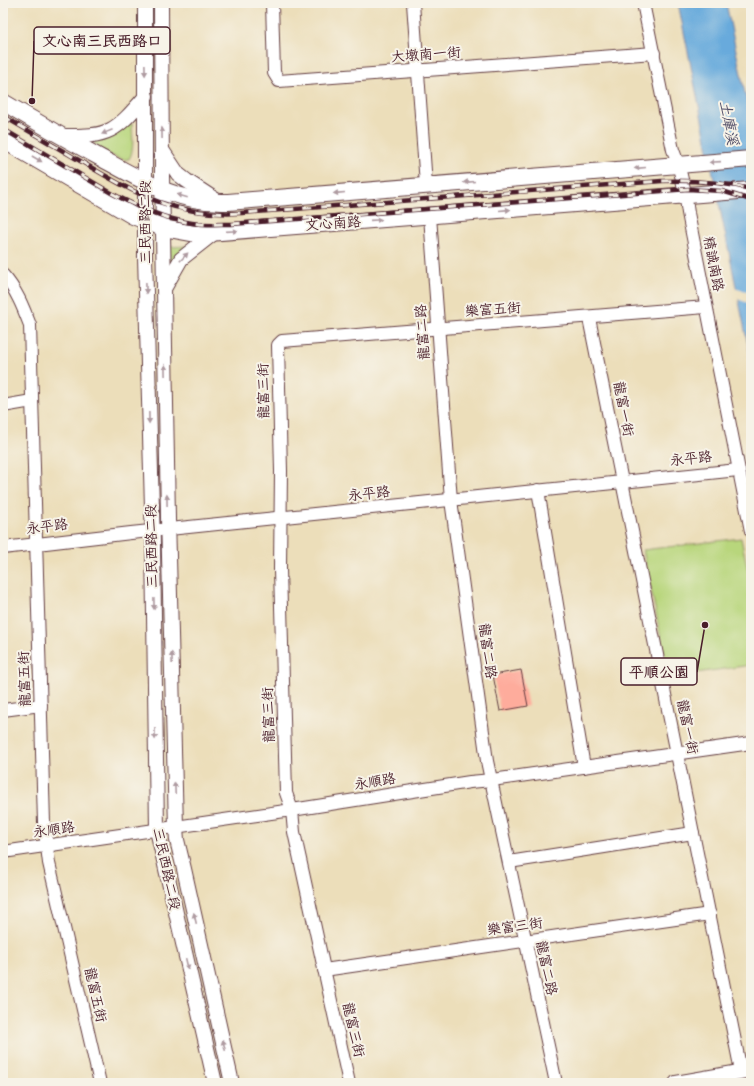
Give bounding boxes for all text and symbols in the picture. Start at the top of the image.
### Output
callout: 文心南三民西路口 [34,27,170,54]
text: 文心南三民西路口 [42,30,162,54]
street label: 大墩南一街 [390,42,462,68]
one-way arrow [142,64,149,76]
water label: 土庫溪 [712,99,744,148]
one-way arrow [159,126,165,139]
one-way arrow [101,129,113,135]
one-way arrow [31,156,43,163]
one-way arrow [709,159,721,166]
one-way arrow [634,165,646,172]
one-way arrow [463,178,475,185]
street label: 三民西路二段 [135,180,157,264]
one-way arrow [333,189,345,196]
one-way arrow [176,193,188,199]
one-way arrow [499,207,511,213]
street label: 文心南路 [304,211,362,237]
one-way arrow [370,217,382,224]
one-way arrow [226,228,238,235]
street label: 精誠南路 [697,234,729,294]
one-way arrow [179,252,189,262]
one-way arrow [143,282,149,295]
street label: 樂富五街 [464,297,522,323]
street label: 龍富二路 [410,303,436,361]
one-way arrow [162,363,168,376]
street label: 龍富三街 [253,363,275,419]
street label: 龍富一街 [607,379,639,439]
one-way arrow [146,412,152,425]
street label: 永平路 [669,446,713,472]
street label: 永平路 [347,481,391,507]
one-way arrow [164,493,170,506]
street label: 三民西路二段 [140,504,164,588]
street label: 永平路 [25,514,69,540]
one-way arrow [151,598,157,611]
street label: 龍富二路 [472,622,502,680]
street label: 龍富五街 [13,651,37,707]
one-way arrow [168,652,175,664]
callout: 平順公園 [621,658,697,685]
text: 平順公園 [629,661,689,685]
street label: 龍富三街 [257,687,281,743]
street label: 龍富一街 [670,697,704,757]
one-way arrow [152,728,158,741]
street label: 永順路 [353,768,397,796]
one-way arrow [172,781,178,794]
street label: 永順路 [32,816,76,844]
street label: 三民西路二段 [147,826,185,912]
one-way arrow [191,912,197,924]
street label: 樂富三街 [486,912,544,942]
street label: 龍富二路 [529,938,563,998]
one-way arrow [185,957,191,970]
street label: 龍富五街 [78,965,112,1025]
street label: 龍富三街 [336,1000,370,1060]
one-way arrow [220,1039,226,1051]

